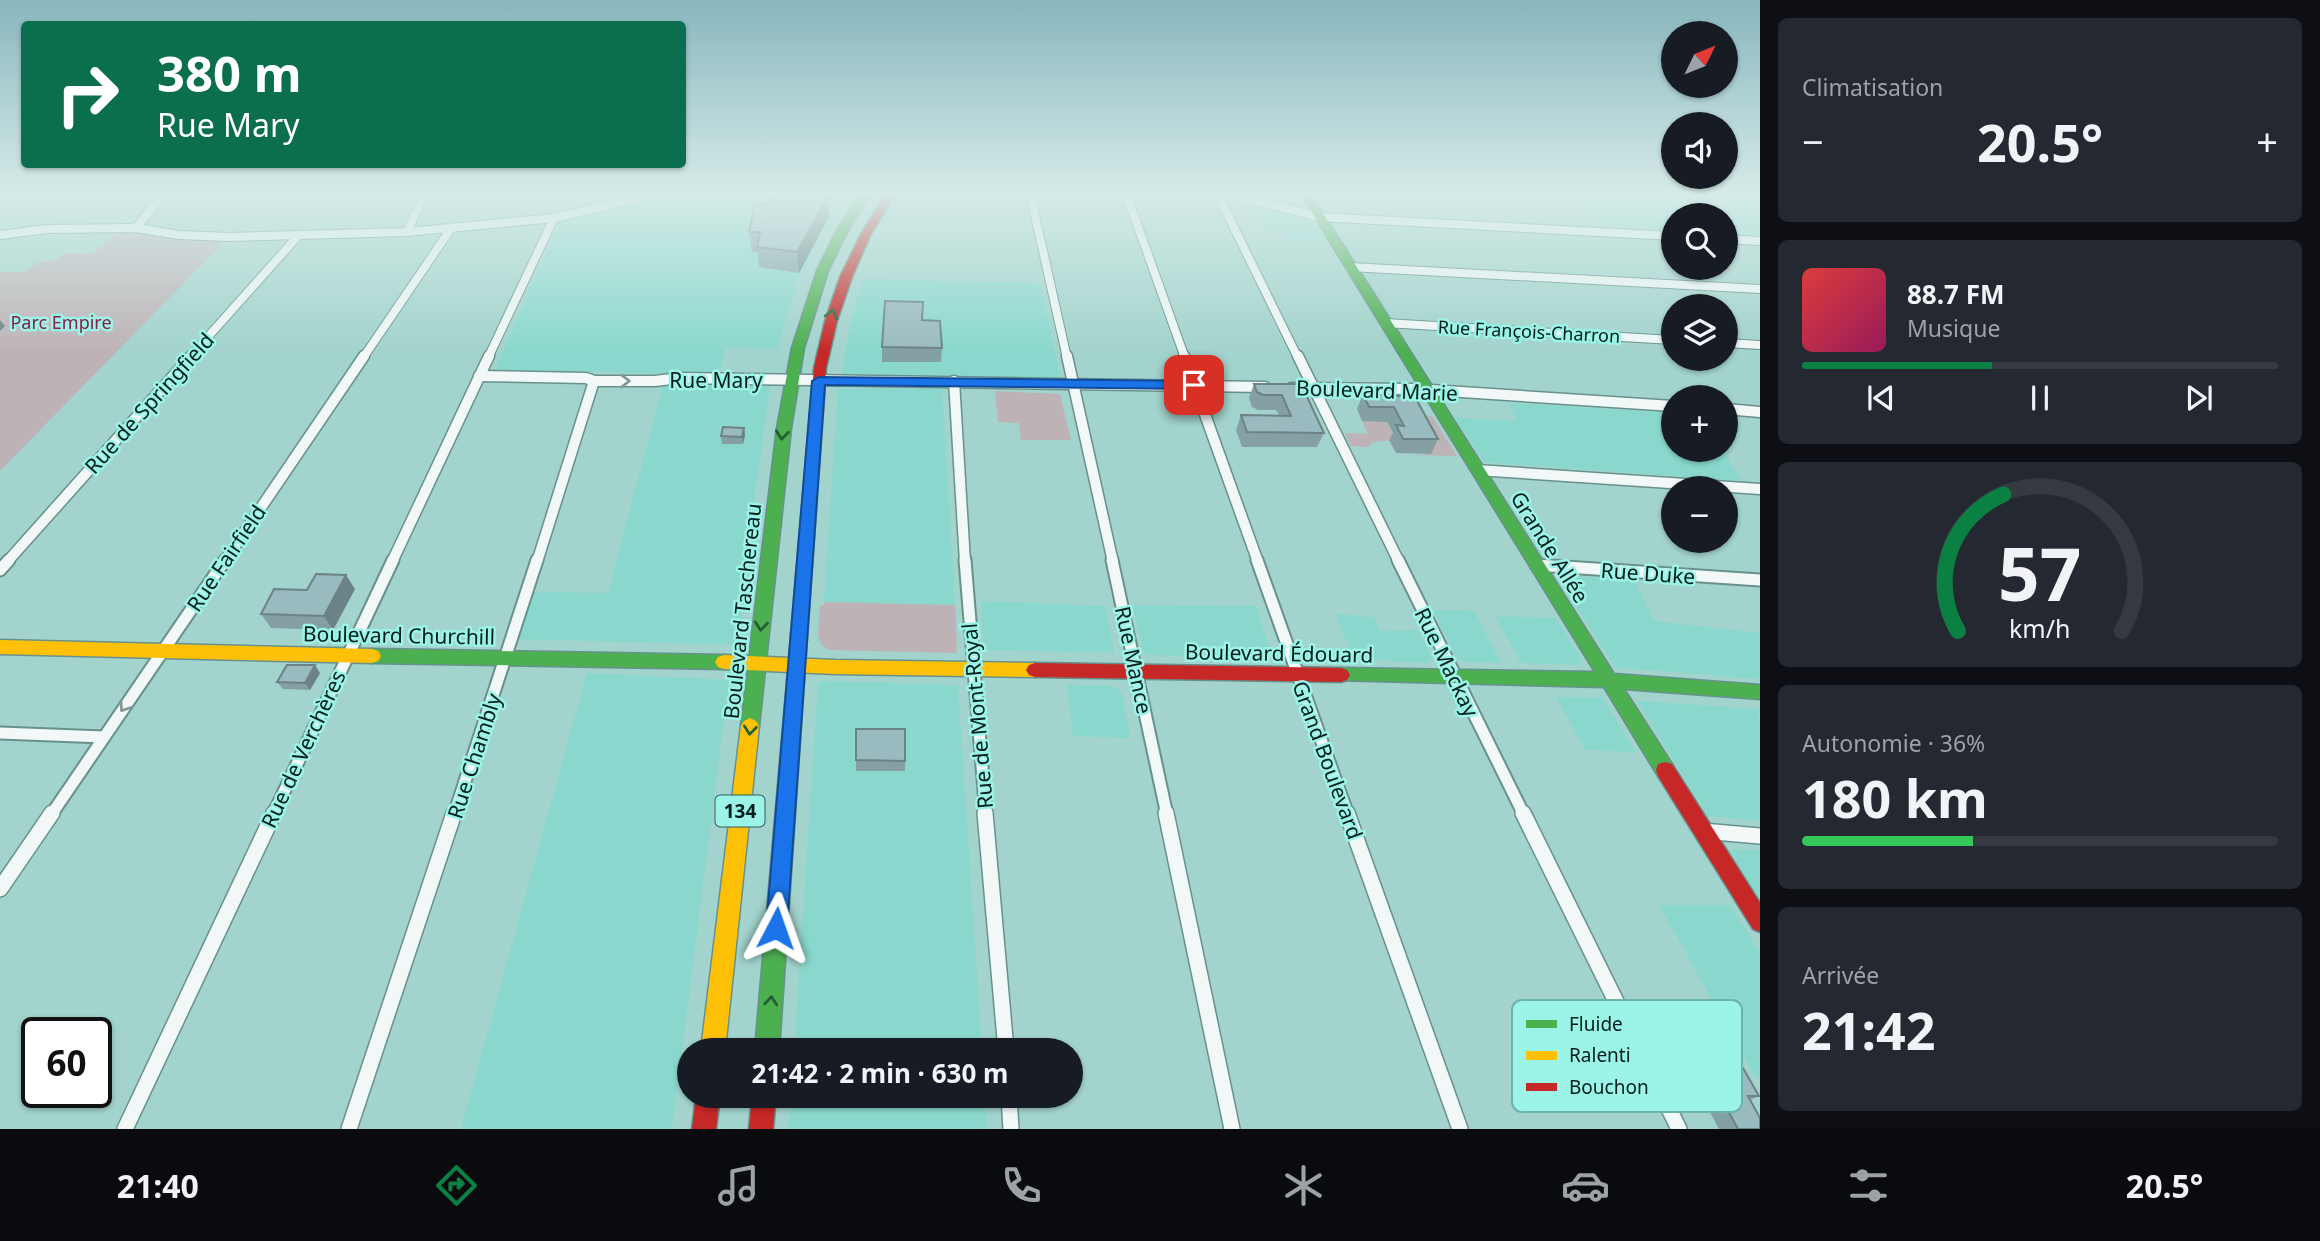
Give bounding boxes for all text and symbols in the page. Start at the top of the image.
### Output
north arrow [1661,21,1738,98]
map controls [1661,21,1738,553]
text: 380 m [157,40,302,106]
icon: right [42,49,133,140]
text: Climatisation [1802,71,1943,103]
text: Rue Mary [157,103,300,146]
text: 20.5° [1977,106,2103,177]
button: sound [1661,112,1738,189]
text: − [1802,115,1824,167]
text: + [2256,115,2278,167]
button: search [1661,203,1738,280]
text: 88.7 FM [1907,276,2004,312]
button: layers [1661,294,1738,371]
one-way arrow [824,308,838,320]
park label: Parc Empire [10,310,112,334]
text: Musique [1907,312,2000,344]
street label: Rue François-Charron [1437,314,1621,348]
street label: Rue de Springfield [78,326,220,480]
pin [1164,355,1224,415]
street label: Rue Mary [669,366,763,394]
icon: arrive [1175,366,1213,404]
one-way arrow [620,373,630,389]
street label: Boulevard Marie [1296,373,1458,407]
icon: previous [1862,379,1900,417]
icon: pause [2021,379,2059,417]
icon: next [2180,379,2218,417]
button: + [1661,385,1738,462]
one-way arrow [775,429,790,441]
button: − [1661,476,1738,553]
street label: Grande Allée [1505,486,1595,608]
street label: Rue Fairfield [180,499,272,617]
street label: Boulevard Taschereau [717,502,767,720]
text: 57 [1998,523,2082,622]
street label: Rue Duke [1600,556,1696,590]
street label: Rue Mackay [1409,603,1486,721]
street label: Rue Mance [1109,604,1159,716]
text: km/h [2009,610,2071,644]
street label: Boulevard Churchill [303,619,495,651]
one-way arrow [754,620,769,632]
street label: Rue de Mont-Royal [955,622,999,810]
street label: Boulevard Édouard [1185,637,1373,669]
street label: Rue de Verchères [254,666,352,832]
street label: Grand Boulevard [1286,677,1370,843]
street label: Rue Chambly [441,690,507,822]
one-way arrow [120,699,132,712]
one-way arrow [742,725,757,736]
text: Autonomie · 36% [1802,727,1985,759]
text: 180 km [1802,762,1988,833]
road number: 134 [716,796,764,826]
position arrow [739,891,813,965]
text: Arrivée [1802,959,1879,991]
text: 21:42 [1802,994,1936,1065]
one-way arrow [763,995,778,1006]
legend [1512,1000,1742,1112]
text: Fluide [1569,1011,1623,1037]
speed limit sign: 60 [21,1017,112,1108]
text: Ralenti [1569,1042,1631,1068]
text: 21:42 · 2 min · 630 m [752,1055,1008,1091]
text: Bouchon [1569,1074,1649,1100]
icon: directions [432,1161,481,1210]
icon: music [714,1161,763,1210]
icon: phone [997,1161,1046,1210]
icon: climate [1279,1161,1328,1210]
icon: car [1561,1161,1610,1210]
icon: filters [1844,1161,1893,1210]
text: 21:40 [117,1164,199,1207]
text: 20.5° [2126,1164,2203,1207]

